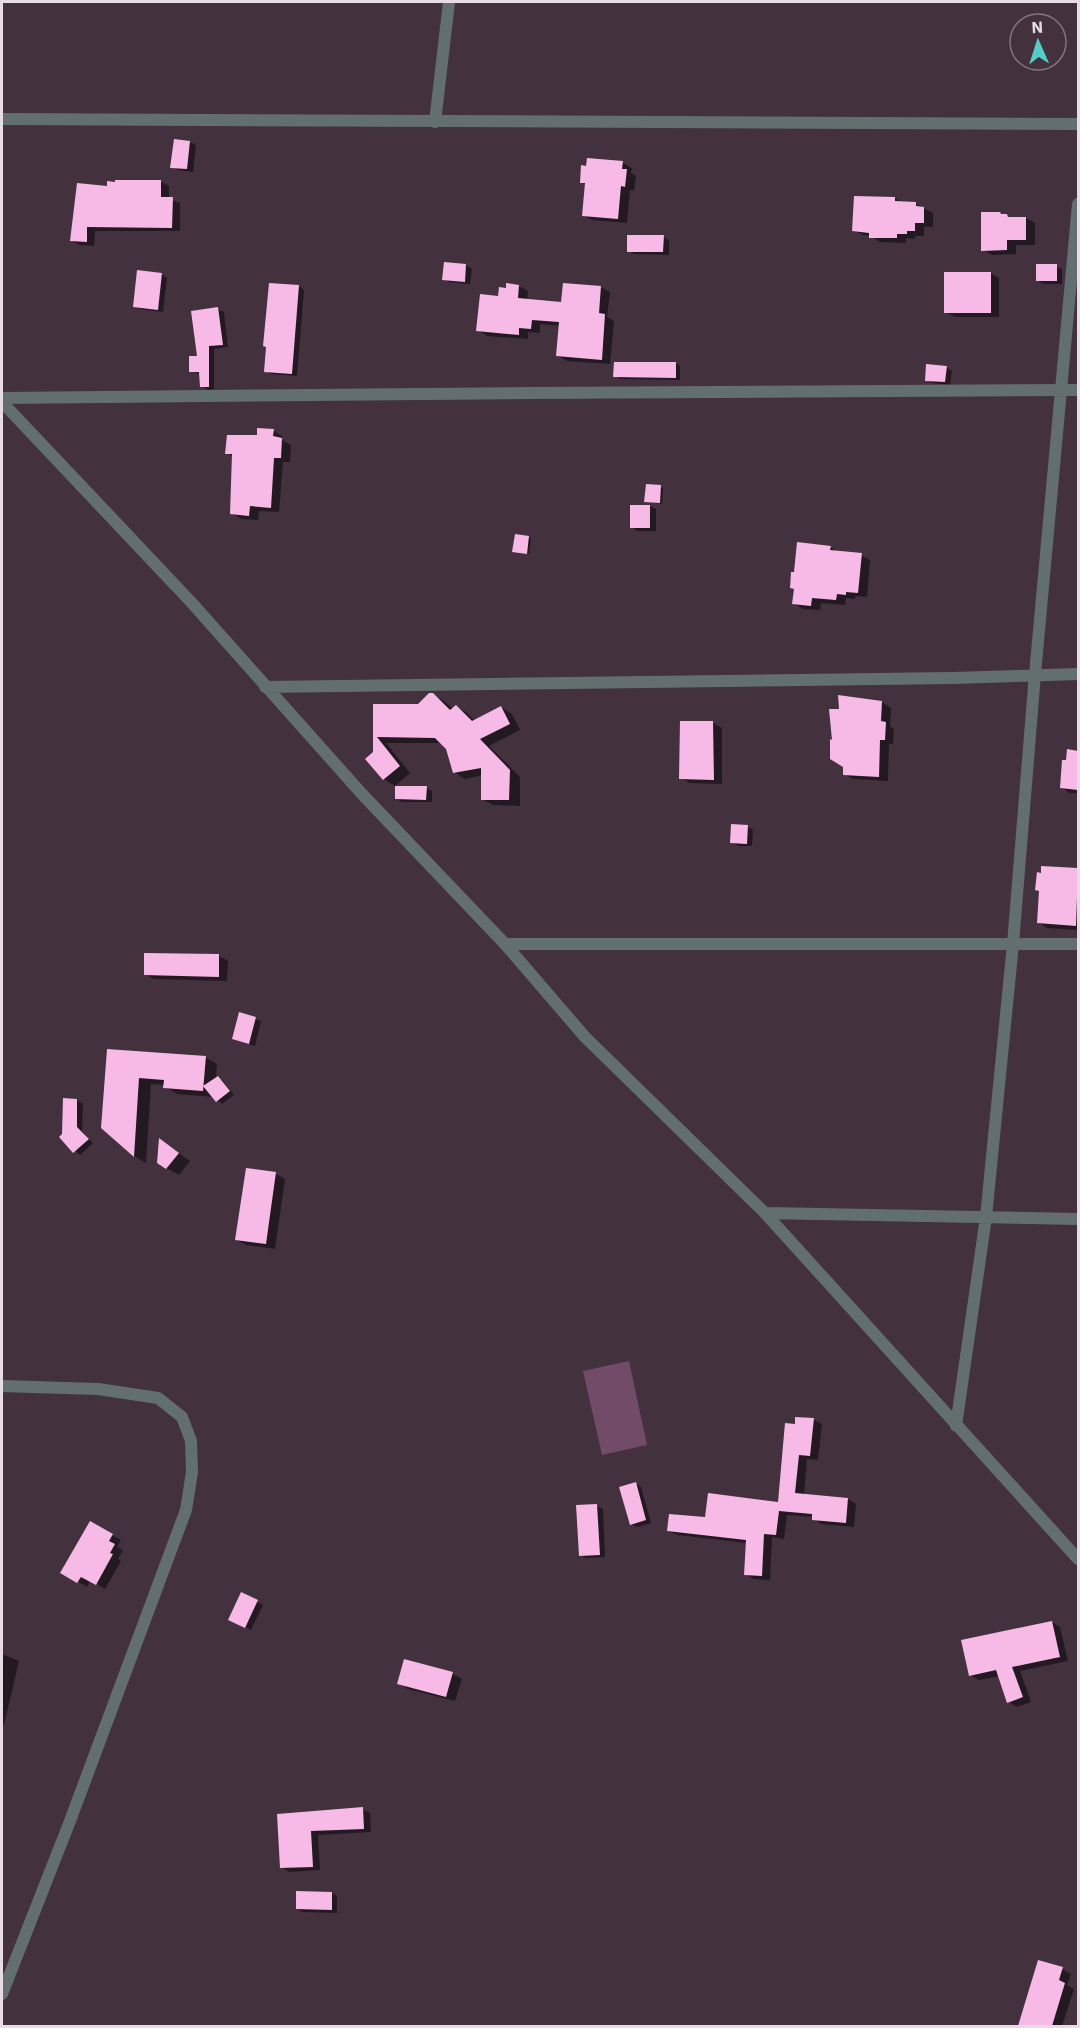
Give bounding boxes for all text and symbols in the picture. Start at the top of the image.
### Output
north arrow [1008,12,1068,72]
text: N [1031,17,1044,37]

